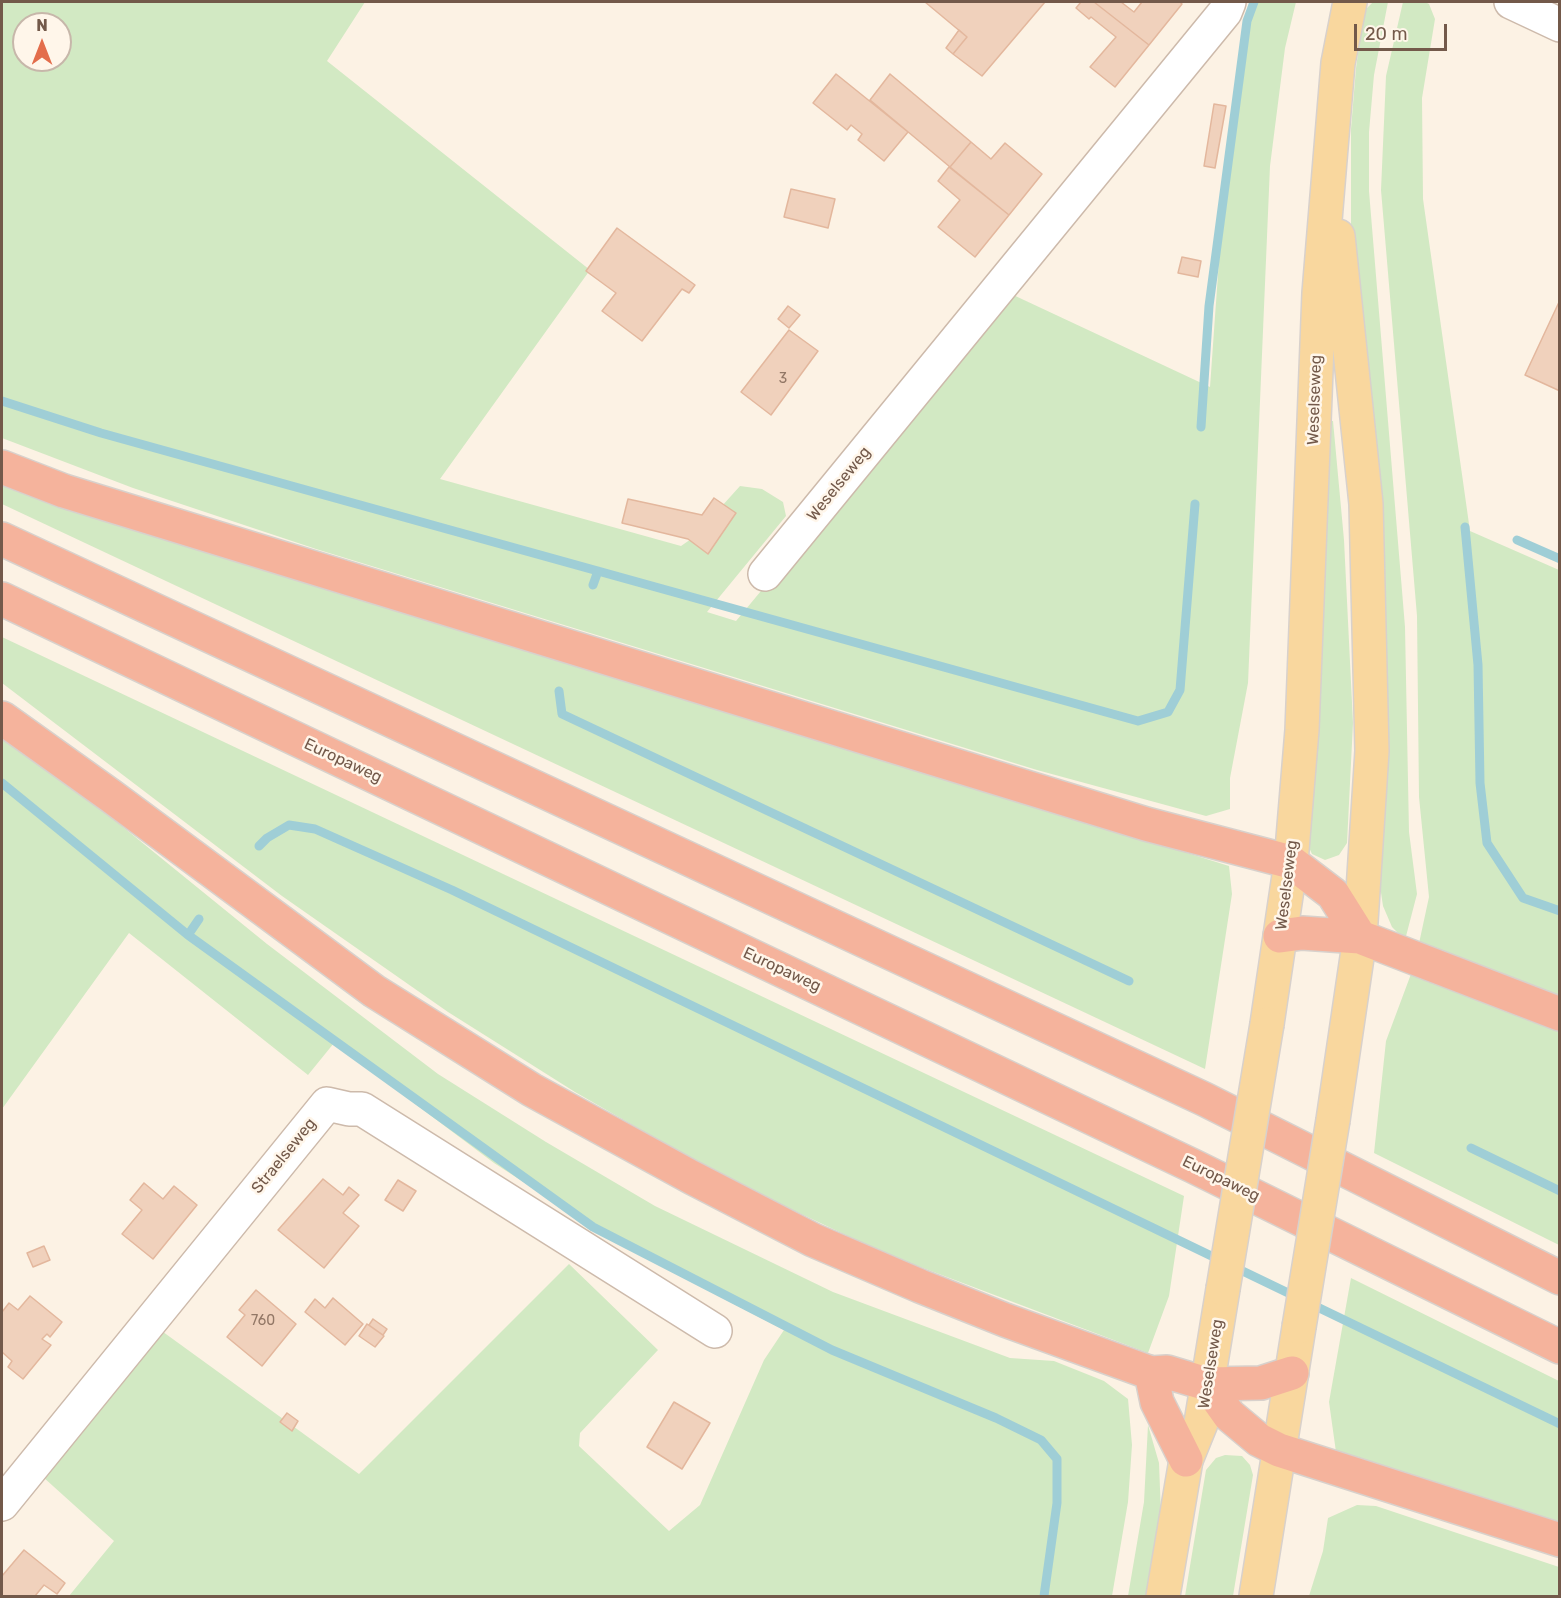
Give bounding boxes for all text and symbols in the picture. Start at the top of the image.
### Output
north arrow [12,12,72,72]
scale bar [1357,12,1450,50]
text: N [36,16,48,35]
text: 20 m [1365,23,1407,45]
street label: Weselseweg [1304,354,1326,446]
house number: 3 [779,371,787,387]
street label: Weselseweg [803,443,875,525]
street label: Europaweg [301,735,385,787]
street label: Weselseweg [1272,839,1302,931]
street label: Europaweg [740,944,824,996]
street label: Straelseweg [248,1114,320,1198]
street label: Europaweg [1179,1152,1263,1206]
house number: 760 [251,1313,275,1329]
street label: Weselseweg [1194,1318,1228,1410]

